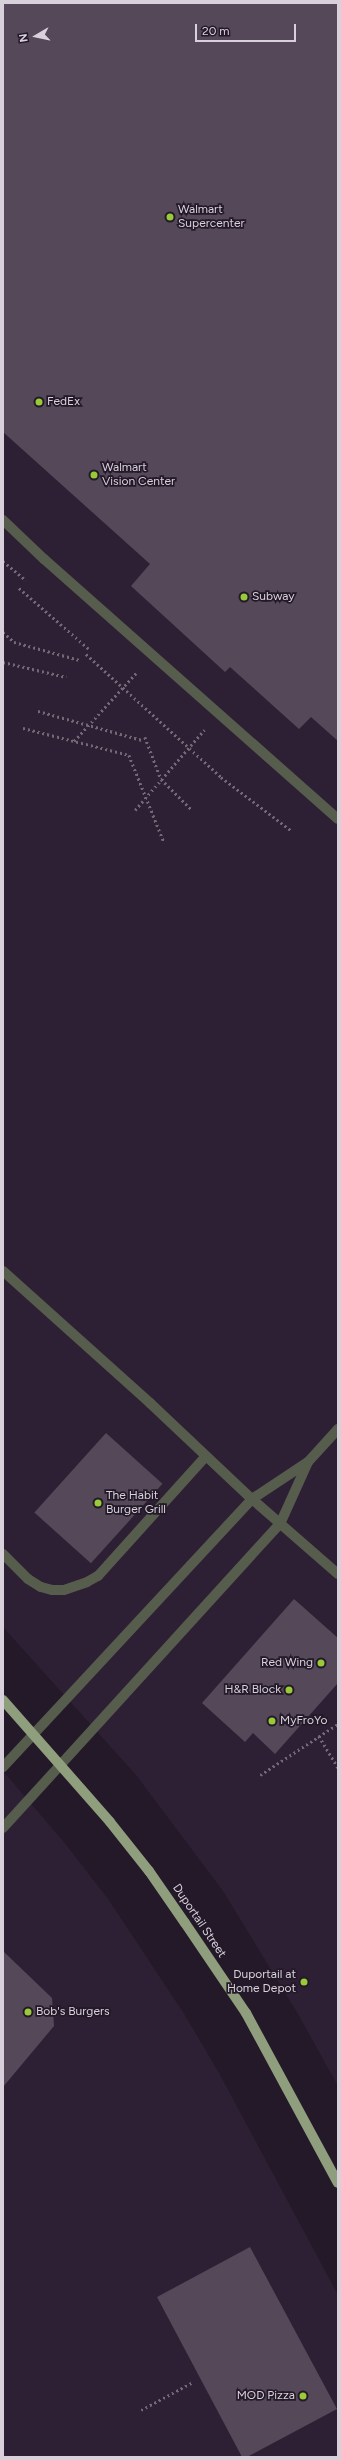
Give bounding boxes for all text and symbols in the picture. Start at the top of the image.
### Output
north arrow [16,16,56,56]
scale bar [197,16,298,42]
text: 20 m [202,24,230,38]
text: N [17,33,31,43]
place label: Walmart Supercenter [178,203,245,231]
marker: Walmart Supercenter [165,212,175,222]
place label: FedEx [47,395,80,409]
marker: FedEx [34,397,44,407]
place label: Walmart Vision Center [102,461,175,489]
marker: Walmart Vision Center [89,470,99,480]
place label: Subway [252,590,295,604]
marker: Subway [239,592,249,602]
place label: The Habit Burger Grill [106,1489,166,1517]
marker: The Habit Burger Grill [93,1498,103,1508]
place label: Red Wing [261,1656,313,1670]
marker: Red Wing [316,1658,326,1668]
place label: H&R Block [225,1683,281,1697]
marker: H&R Block [284,1685,294,1695]
place label: MyFroYo [280,1714,327,1728]
marker: MyFroYo [267,1716,277,1726]
street label: Duportail Street [169,1881,229,1961]
place label: Duportail at Home Depot [227,1968,296,1996]
marker: Duportail at Home Depot [299,1977,309,1987]
place label: Bob's Burgers [36,2005,110,2019]
marker: Bob's Burgers [23,2007,33,2017]
place label: MOD Pizza [237,2389,295,2403]
marker: MOD Pizza [298,2391,308,2401]

